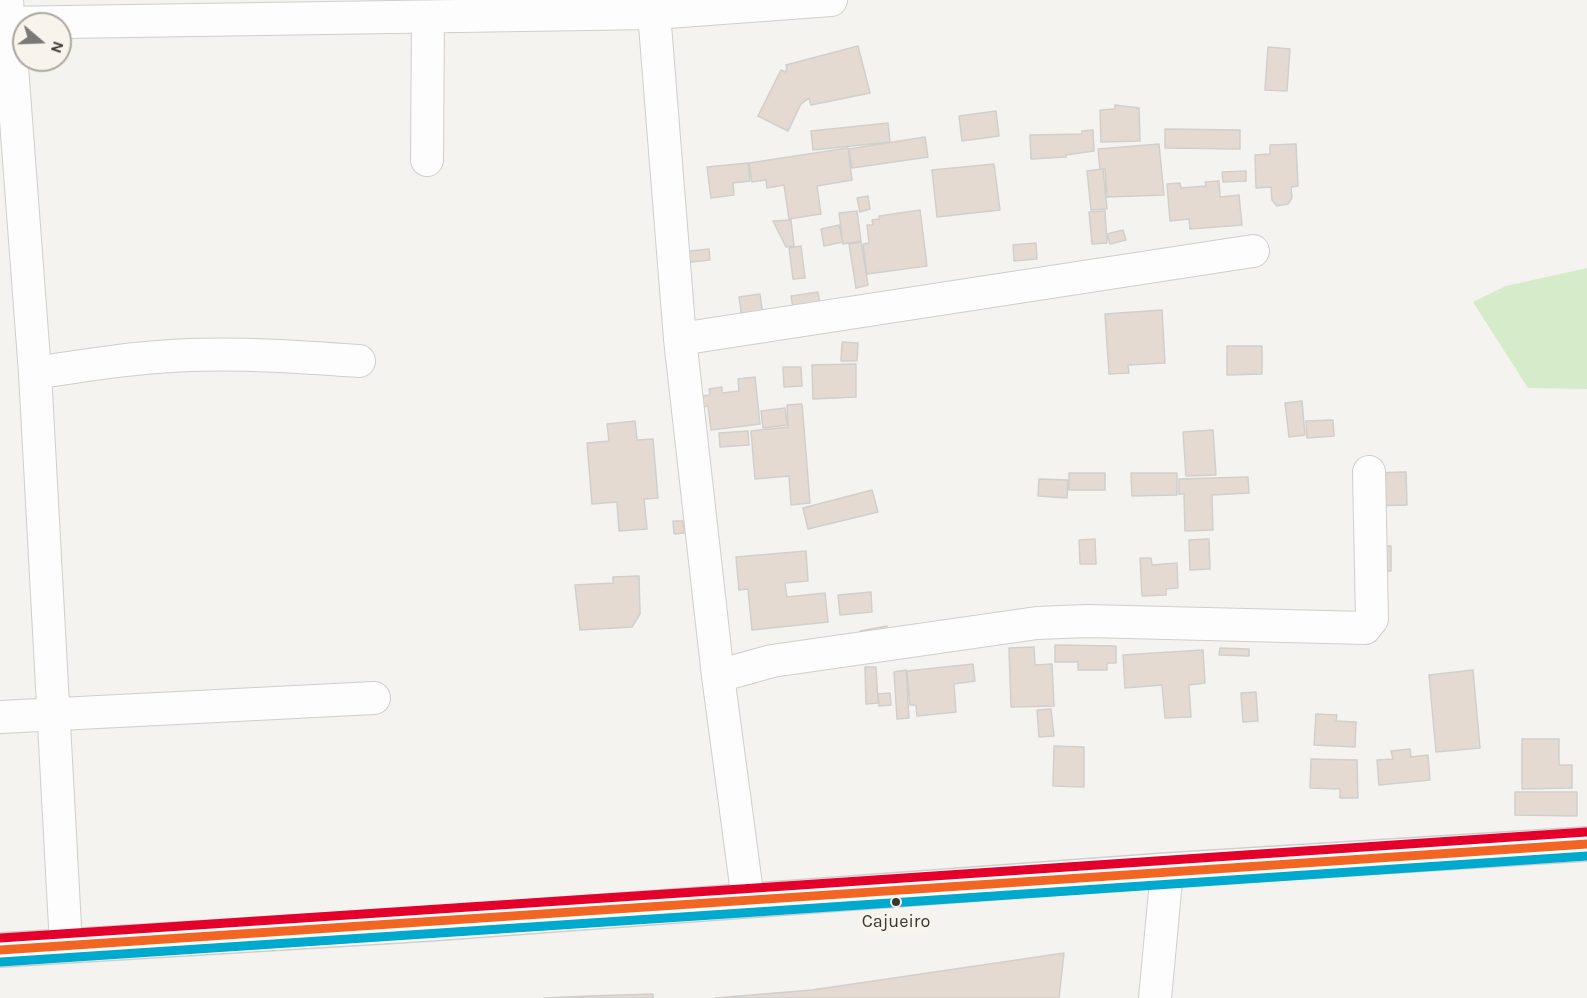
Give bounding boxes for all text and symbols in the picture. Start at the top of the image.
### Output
north arrow [12,12,72,72]
text: N [47,39,68,56]
marker: Cajueiro [890,896,902,908]
place label: Cajueiro [862,911,930,933]

